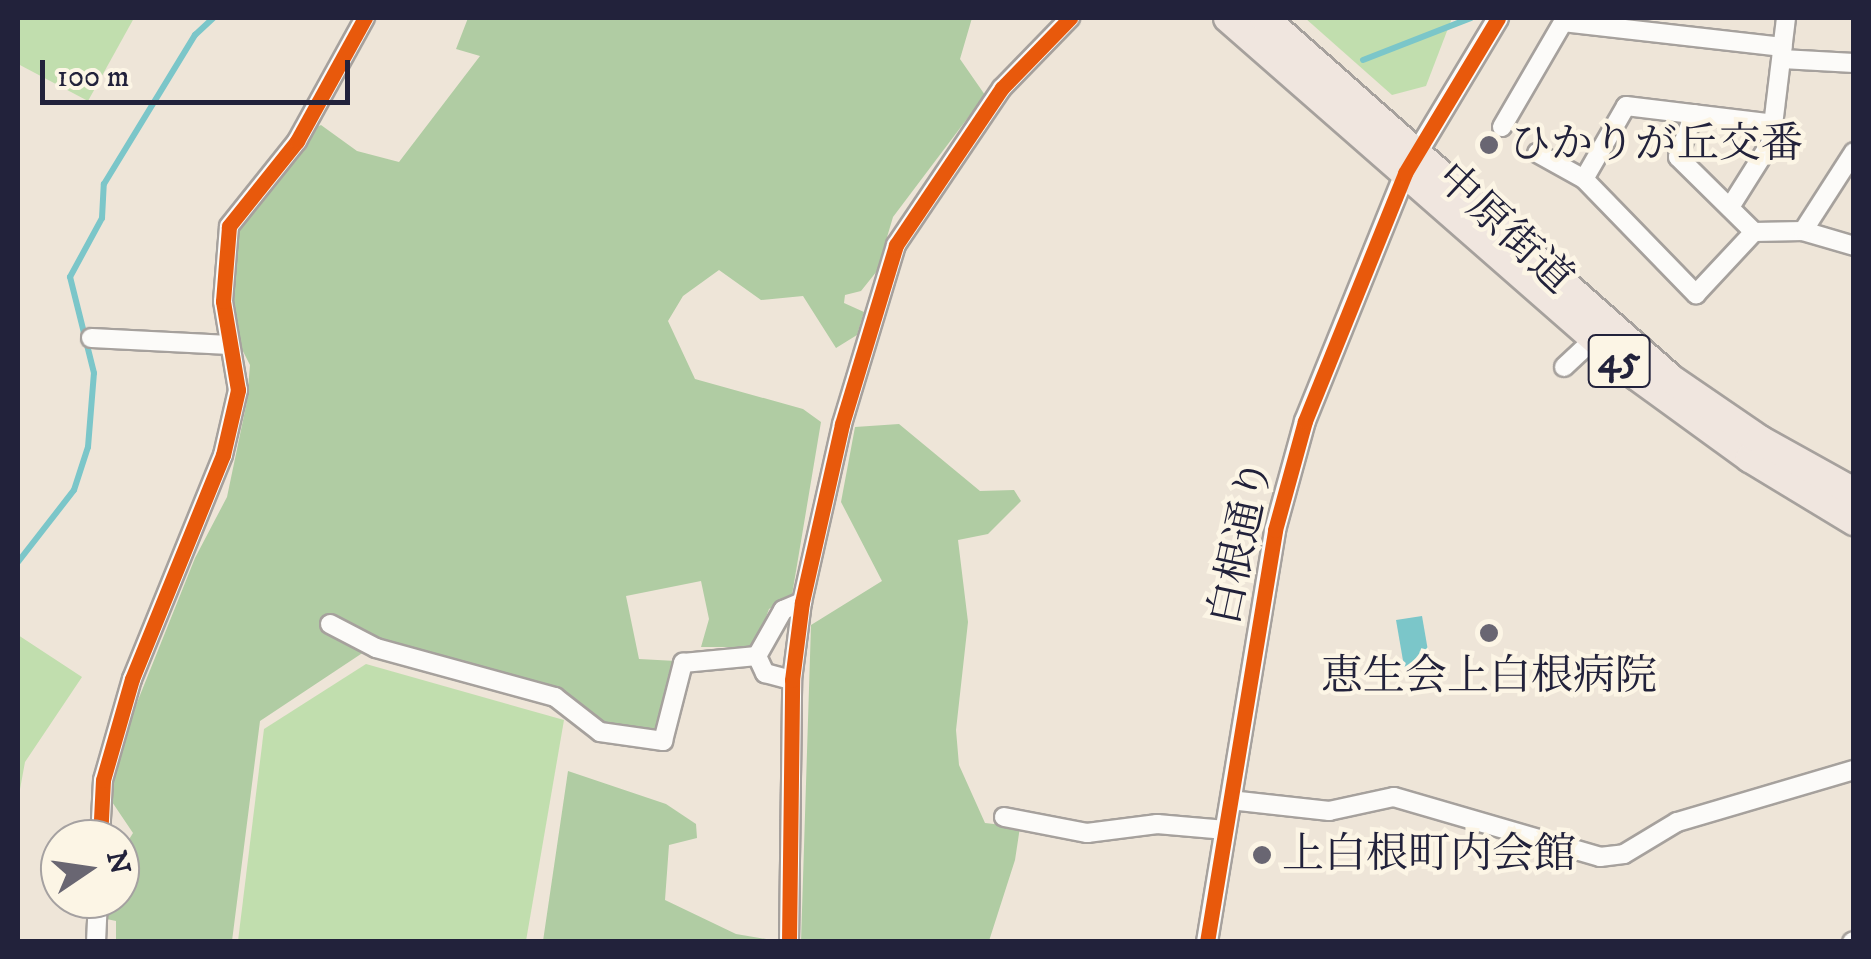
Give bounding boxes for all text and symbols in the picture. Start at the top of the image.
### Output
scale bar [45,40,355,102]
text: 100 m [57,59,129,96]
place label: ひかりが丘交番 [1509,120,1803,170]
marker: ひかりが丘交番 [1478,134,1500,156]
street label: 中原街道 [1425,153,1583,305]
road number: 45 [1586,326,1652,396]
street label: 白根通り [1200,455,1284,629]
marker: 恵生会上白根病院 [1476,620,1502,646]
place label: 恵生会上白根病院 [1321,652,1657,702]
north arrow [40,819,140,919]
place label: 上白根町内会館 [1282,830,1576,880]
marker: 上白根町内会館 [1251,844,1273,866]
text: N [98,847,137,878]

